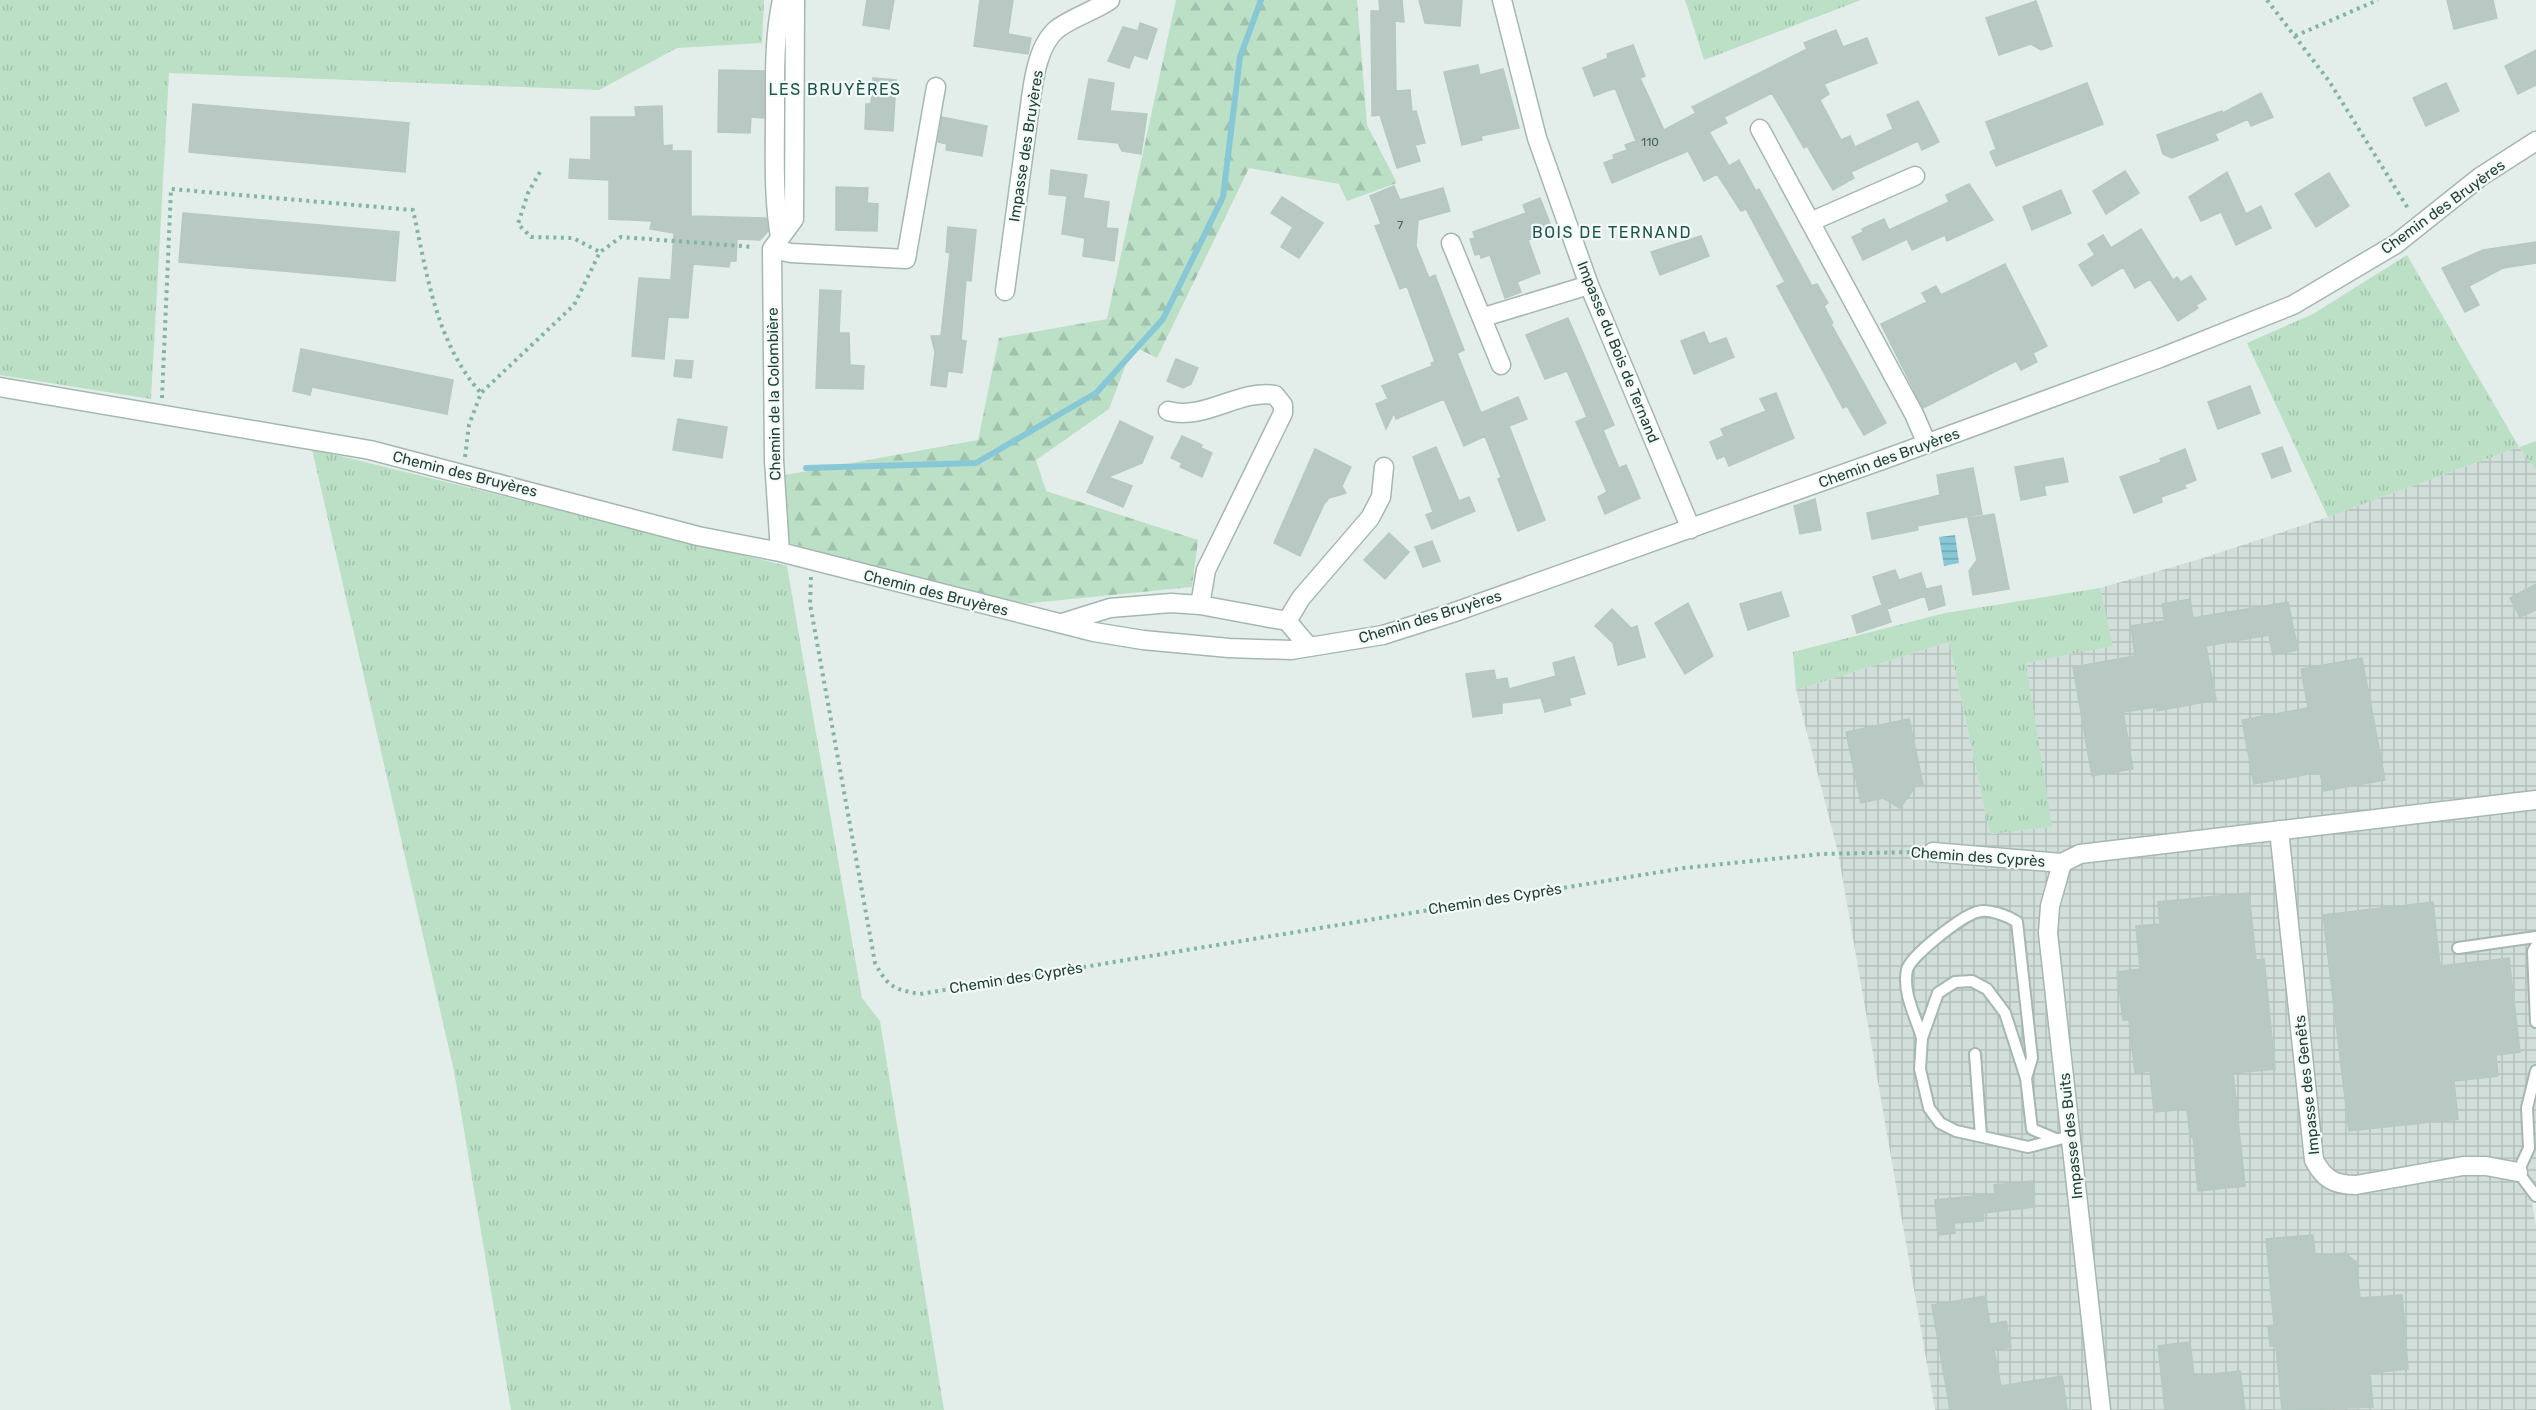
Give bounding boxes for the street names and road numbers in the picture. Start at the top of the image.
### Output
street label: Impasse des Bruyères [1005,68,1047,223]
street label: Chemin des Bruyères [2378,156,2509,258]
street label: Impasse du Bois de Ternand [1573,258,1663,446]
street label: Chemin de la Colombière [763,307,785,481]
street label: Chemin des Bruyères [1816,424,1962,492]
street label: Chemin des Bruyères [391,447,540,501]
street label: Chemin des Bruyères [862,566,1011,620]
street label: Chemin des Bruyères [1356,587,1504,647]
street label: Chemin des Cyprès [1910,843,2046,871]
street label: Chemin des Cyprès [1427,880,1563,918]
street label: Chemin des Cyprès [948,959,1084,997]
street label: Impasse des Genêts [2291,1014,2323,1156]
street label: Impasse des Buits [2055,1072,2087,1200]

